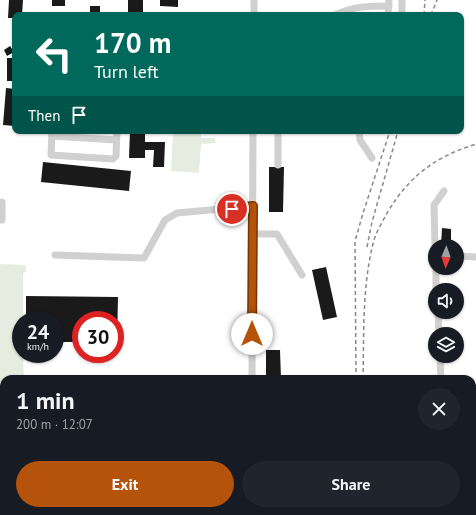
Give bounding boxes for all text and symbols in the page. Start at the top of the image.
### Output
text: 170 m [94,24,171,61]
icon: left [28,28,80,80]
text: Turn left [94,60,159,83]
icon: arrive [68,104,90,126]
text: Then [28,106,60,125]
pin [215,192,249,226]
icon: arrive [221,198,243,220]
north arrow [428,239,464,275]
map controls [428,239,464,363]
button: sound [428,283,464,319]
speed limit sign: 30 [72,311,124,363]
position arrow [231,313,273,355]
text: 24 [27,319,49,345]
button: layers [428,327,464,363]
text: km/h [27,340,49,353]
text: 1 min [16,385,75,416]
button: close [418,388,460,430]
text: 200 m · 12:07 [16,416,93,433]
button: Exit [16,461,234,507]
button: Share [242,461,460,507]

